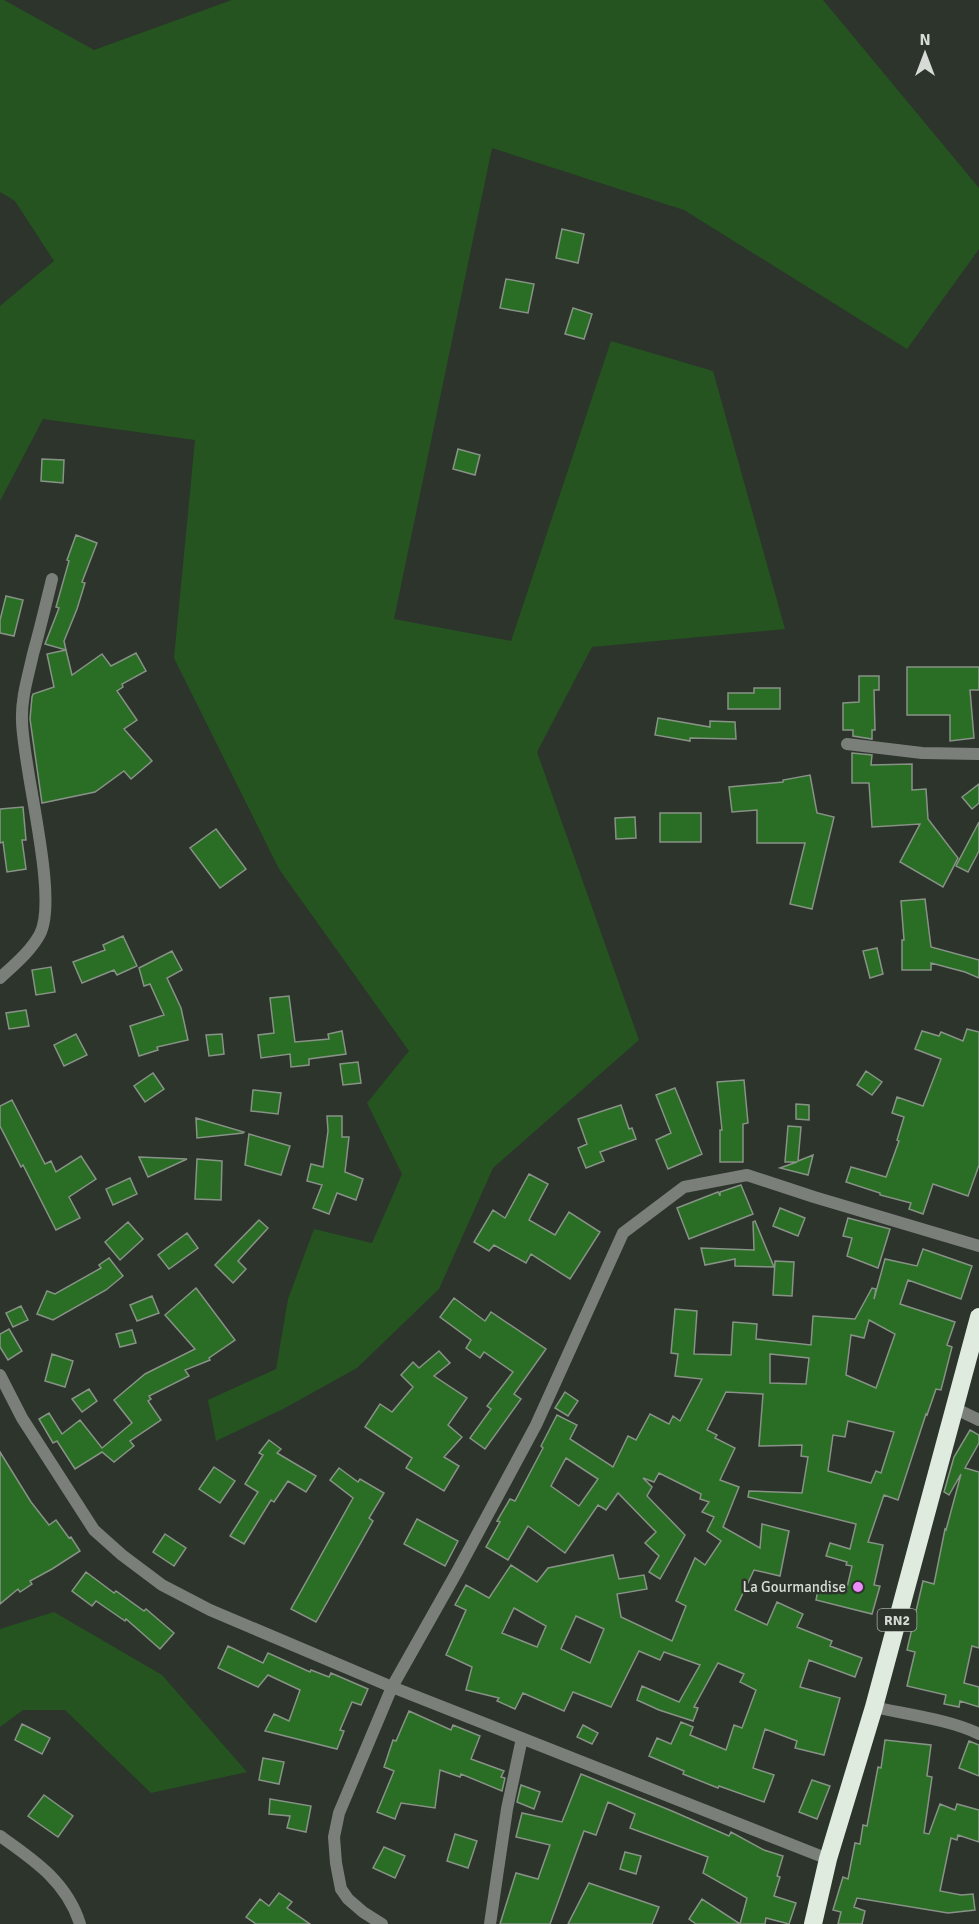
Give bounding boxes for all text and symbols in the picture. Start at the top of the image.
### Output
north arrow [895,24,955,84]
text: N [919,30,931,50]
place label: La Gourmandise [742,1578,846,1596]
marker: La Gourmandise [851,1580,865,1594]
road number: RN2 [878,1609,916,1631]

